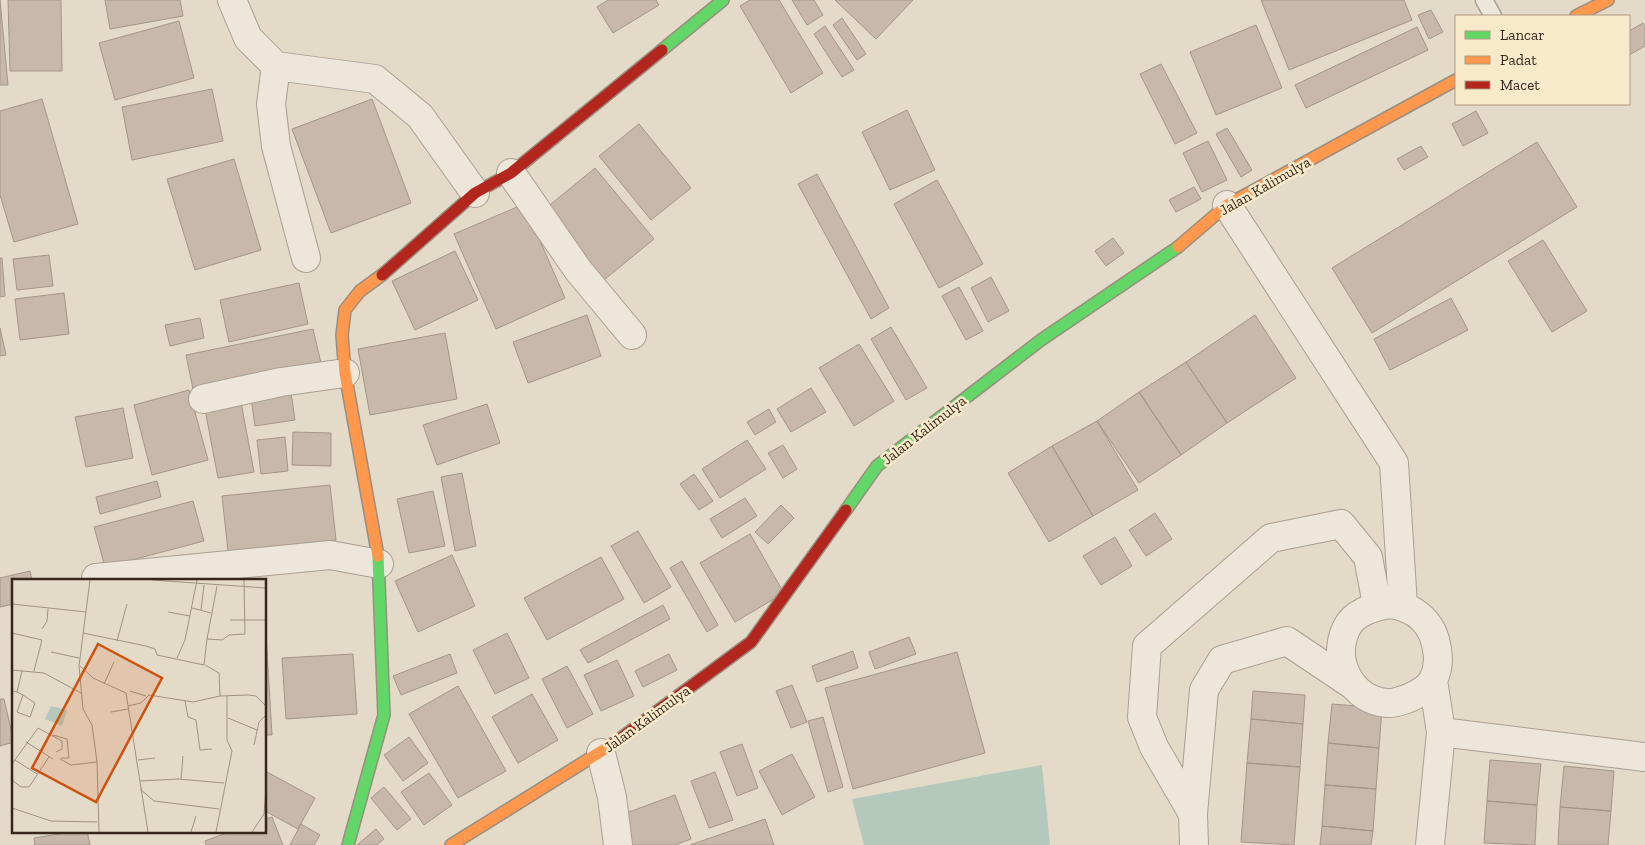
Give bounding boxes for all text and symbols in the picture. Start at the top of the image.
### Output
legend [1455,15,1630,105]
text: Lancar [1500,26,1545,44]
text: Padat [1500,51,1537,69]
text: Macet [1500,76,1540,94]
street label: Jalan Kalimulya [1216,153,1314,219]
street label: Jalan Kalimulya [878,391,970,469]
inset map [12,579,266,832]
street label: Jalan Kalimulya [600,682,694,756]

